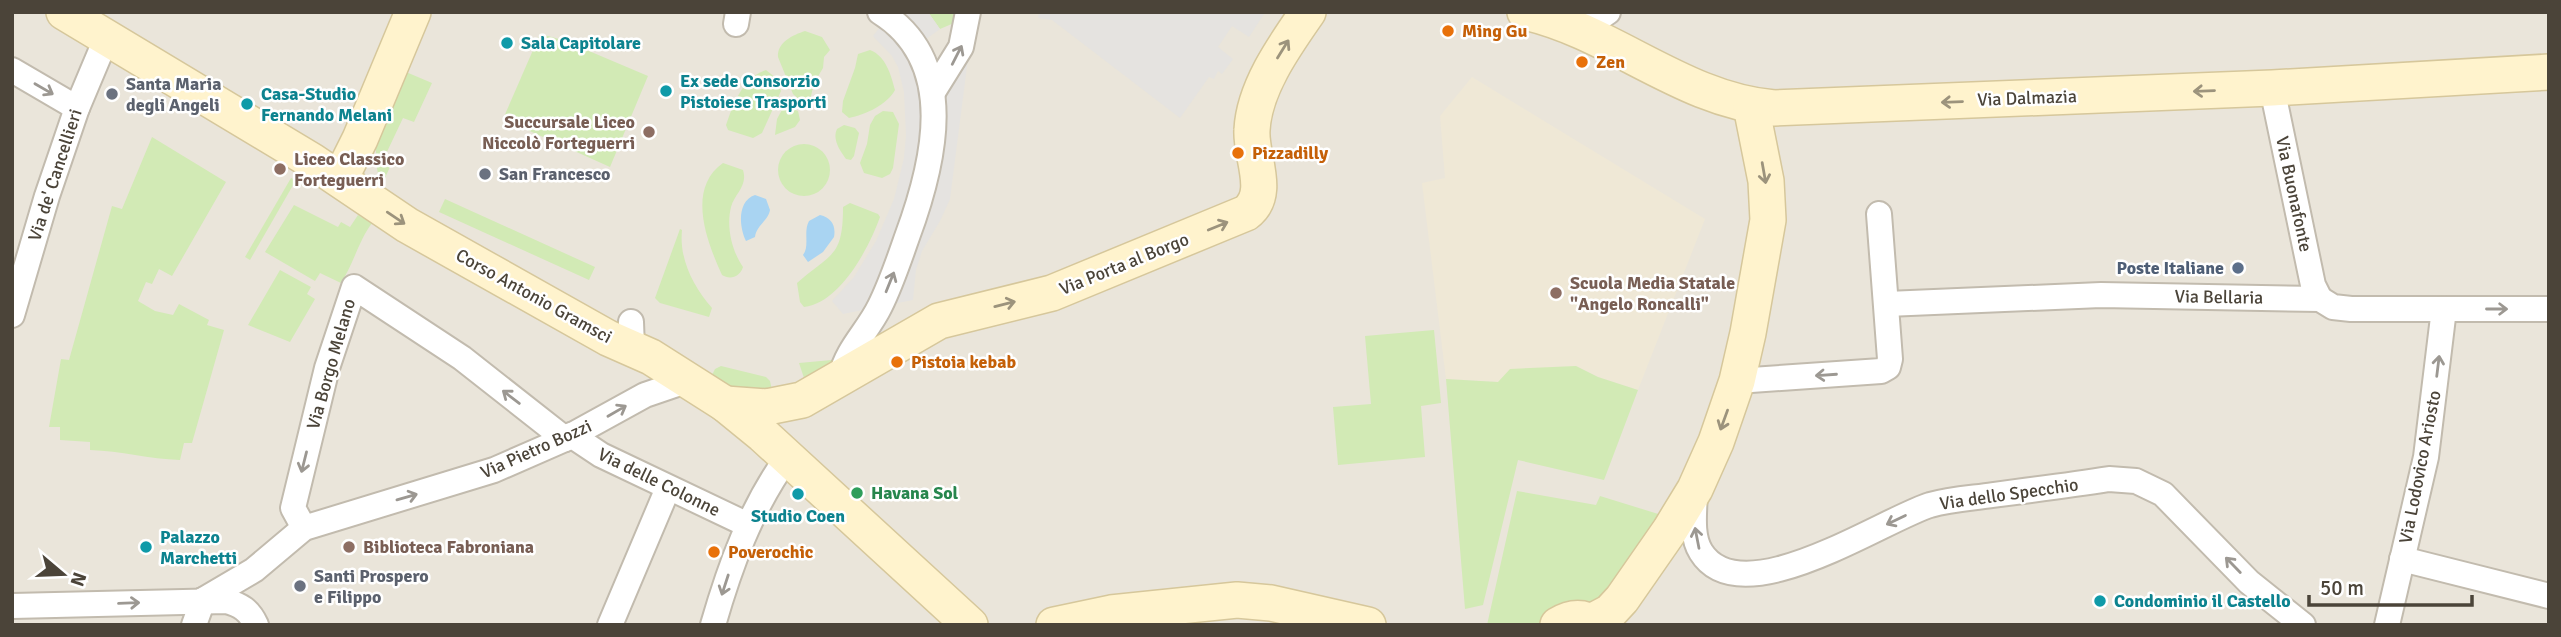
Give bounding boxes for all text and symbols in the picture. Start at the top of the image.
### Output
place label: Ming Gu [1462,20,1528,42]
marker: Ming Gu [1440,23,1456,39]
place label: Sala Capitolare [521,32,641,54]
marker: Sala Capitolare [499,35,515,51]
one-way arrow [1276,40,1290,60]
one-way arrow [950,45,964,66]
place label: Zen [1596,51,1625,73]
marker: Zen [1574,54,1590,70]
place label: Ex sede Consorzio Pistoiese Trasporti [680,70,827,113]
place label: Santa Maria degli Angeli [126,73,221,116]
one-way arrow [34,82,54,96]
place label: Casa-Studio Fernando Melani [261,83,392,126]
marker: Ex sede Consorzio Pistoiese Trasporti [658,83,674,99]
one-way arrow [2193,84,2216,97]
street label: Via Dalmazia [1977,85,2077,111]
marker: Santa Maria degli Angeli [104,86,120,102]
one-way arrow [1941,95,1964,108]
marker: Casa-Studio Fernando Melani [239,96,255,112]
street label: Via de' Cancellieri [23,106,87,244]
place label: Succursale Liceo Niccolò Forteguerri [482,111,635,154]
marker: Succursale Liceo Niccolò Forteguerri [641,124,657,140]
street label: Via Buonafonte [2271,134,2317,254]
place label: Pizzadilly [1252,142,1328,164]
marker: Pizzadilly [1230,145,1246,161]
place label: Liceo Classico Forteguerri [294,148,404,191]
marker: Liceo Classico Forteguerri [272,161,288,177]
one-way arrow [1758,162,1772,184]
place label: San Francesco [499,163,610,185]
marker: San Francesco [477,166,493,182]
one-way arrow [386,211,405,225]
one-way arrow [1207,218,1229,231]
street label: Via Porta al Borgo [1056,228,1192,300]
street label: Corso Antonio Gramsci [452,244,616,348]
place label: Poste Italiane [2116,257,2224,279]
marker: Poste Italiane [2230,260,2246,276]
one-way arrow [885,271,898,293]
place label: Scuola Media Statale "Angelo Roncalli" [1570,272,1735,315]
marker: Scuola Media Statale "Angelo Roncalli" [1548,285,1564,301]
street label: Via Bellaria [2174,285,2264,309]
street label: Via Borgo Melano [302,296,360,432]
one-way arrow [993,297,1016,310]
one-way arrow [2485,302,2508,316]
place label: Pistoia kebab [911,351,1016,373]
marker: Pistoia kebab [889,354,905,370]
one-way arrow [2432,355,2445,378]
one-way arrow [1815,368,1838,381]
one-way arrow [502,389,520,404]
street label: Via Lodovico Ariosto [2394,389,2446,545]
one-way arrow [606,404,626,418]
one-way arrow [1717,409,1729,431]
street label: Via Pietro Bozzi [477,415,595,483]
street label: Via delle Colonne [594,443,724,521]
one-way arrow [297,451,310,473]
street label: Via dello Specchio [1938,473,2080,515]
place label: Havana Sol [871,482,959,504]
marker: Havana Sol [849,485,865,501]
marker: Studio Coen [790,486,806,502]
one-way arrow [396,490,418,503]
place label: Studio Coen [751,505,845,527]
one-way arrow [1886,513,1907,527]
place label: Palazzo Marchetti [160,526,237,569]
one-way arrow [1690,527,1704,550]
place label: Biblioteca Fabroniana [363,536,534,558]
north arrow [28,539,98,609]
marker: Palazzo Marchetti [138,539,154,555]
marker: Biblioteca Fabroniana [341,539,357,555]
place label: Poverochic [728,541,814,563]
marker: Poverochic [706,544,722,560]
one-way arrow [2224,556,2241,573]
scale bar [2309,564,2472,608]
place label: Santi Prospero e Filippo [314,565,429,608]
text: N [65,569,92,589]
one-way arrow [718,574,730,596]
text: 50 m [2320,575,2364,601]
marker: Santi Prospero e Filippo [292,578,308,594]
place label: Condominio il Castello [2114,590,2291,612]
marker: Condominio il Castello [2092,593,2108,609]
one-way arrow [118,596,141,609]

